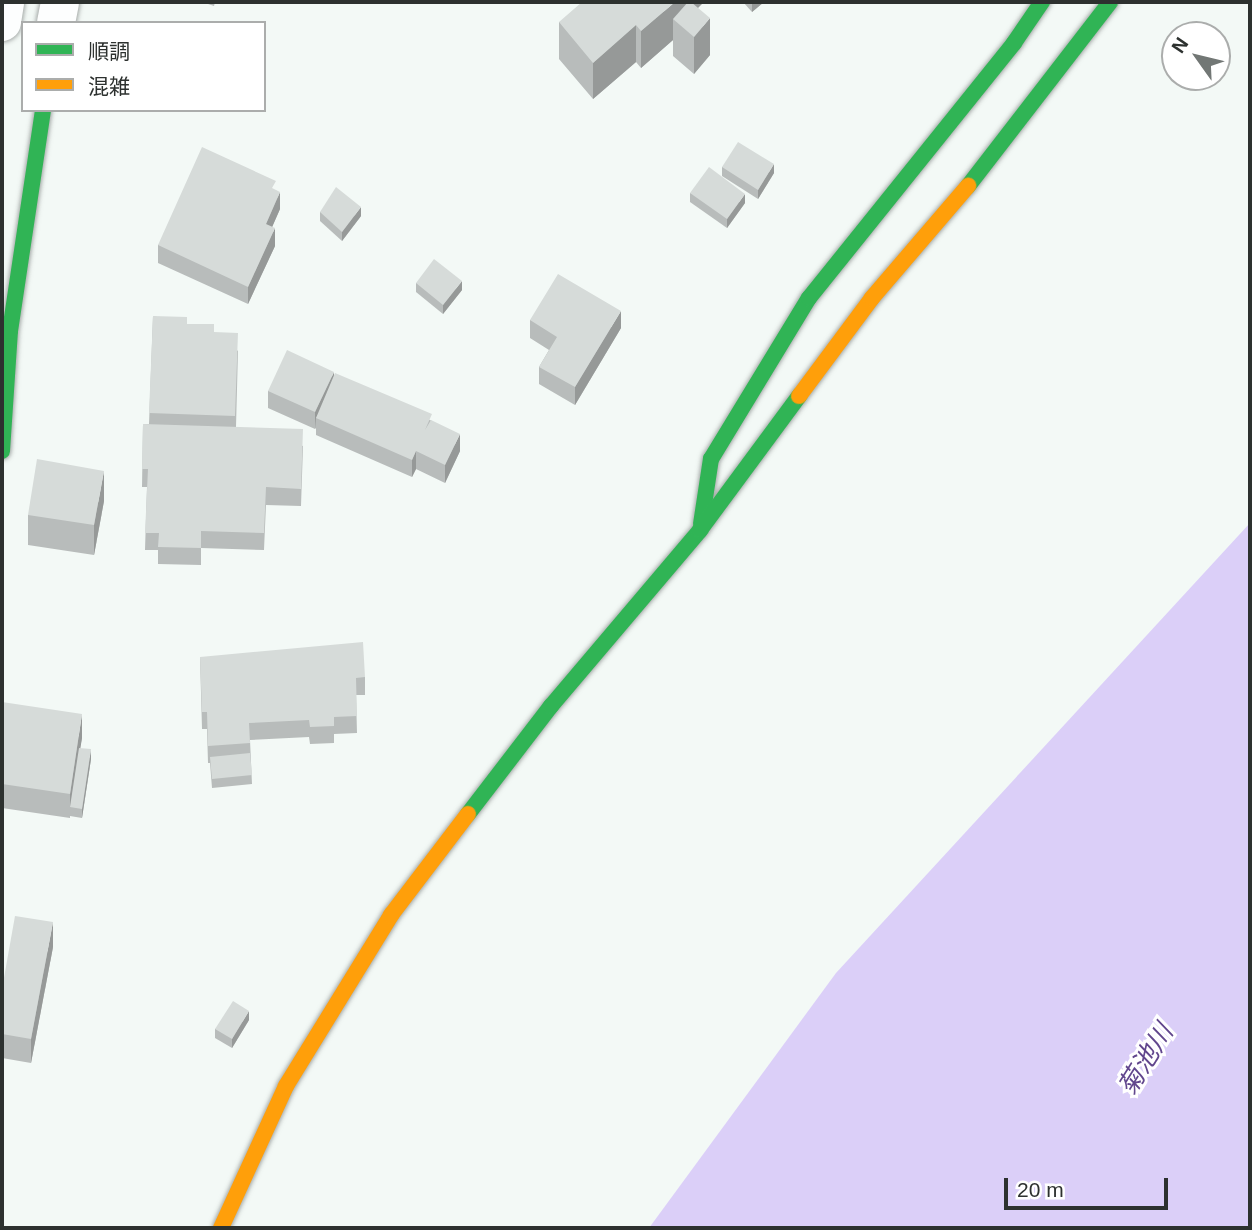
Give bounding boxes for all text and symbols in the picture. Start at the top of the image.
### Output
legend [21,21,266,112]
north arrow [1161,21,1231,91]
text: N [1167,34,1192,57]
text: 順調 [88,40,130,63]
text: 混雑 [88,75,130,98]
water label: 菊池川 [1112,1019,1180,1101]
scale bar [1007,1164,1172,1208]
text: 20 m [1017,1178,1064,1201]

